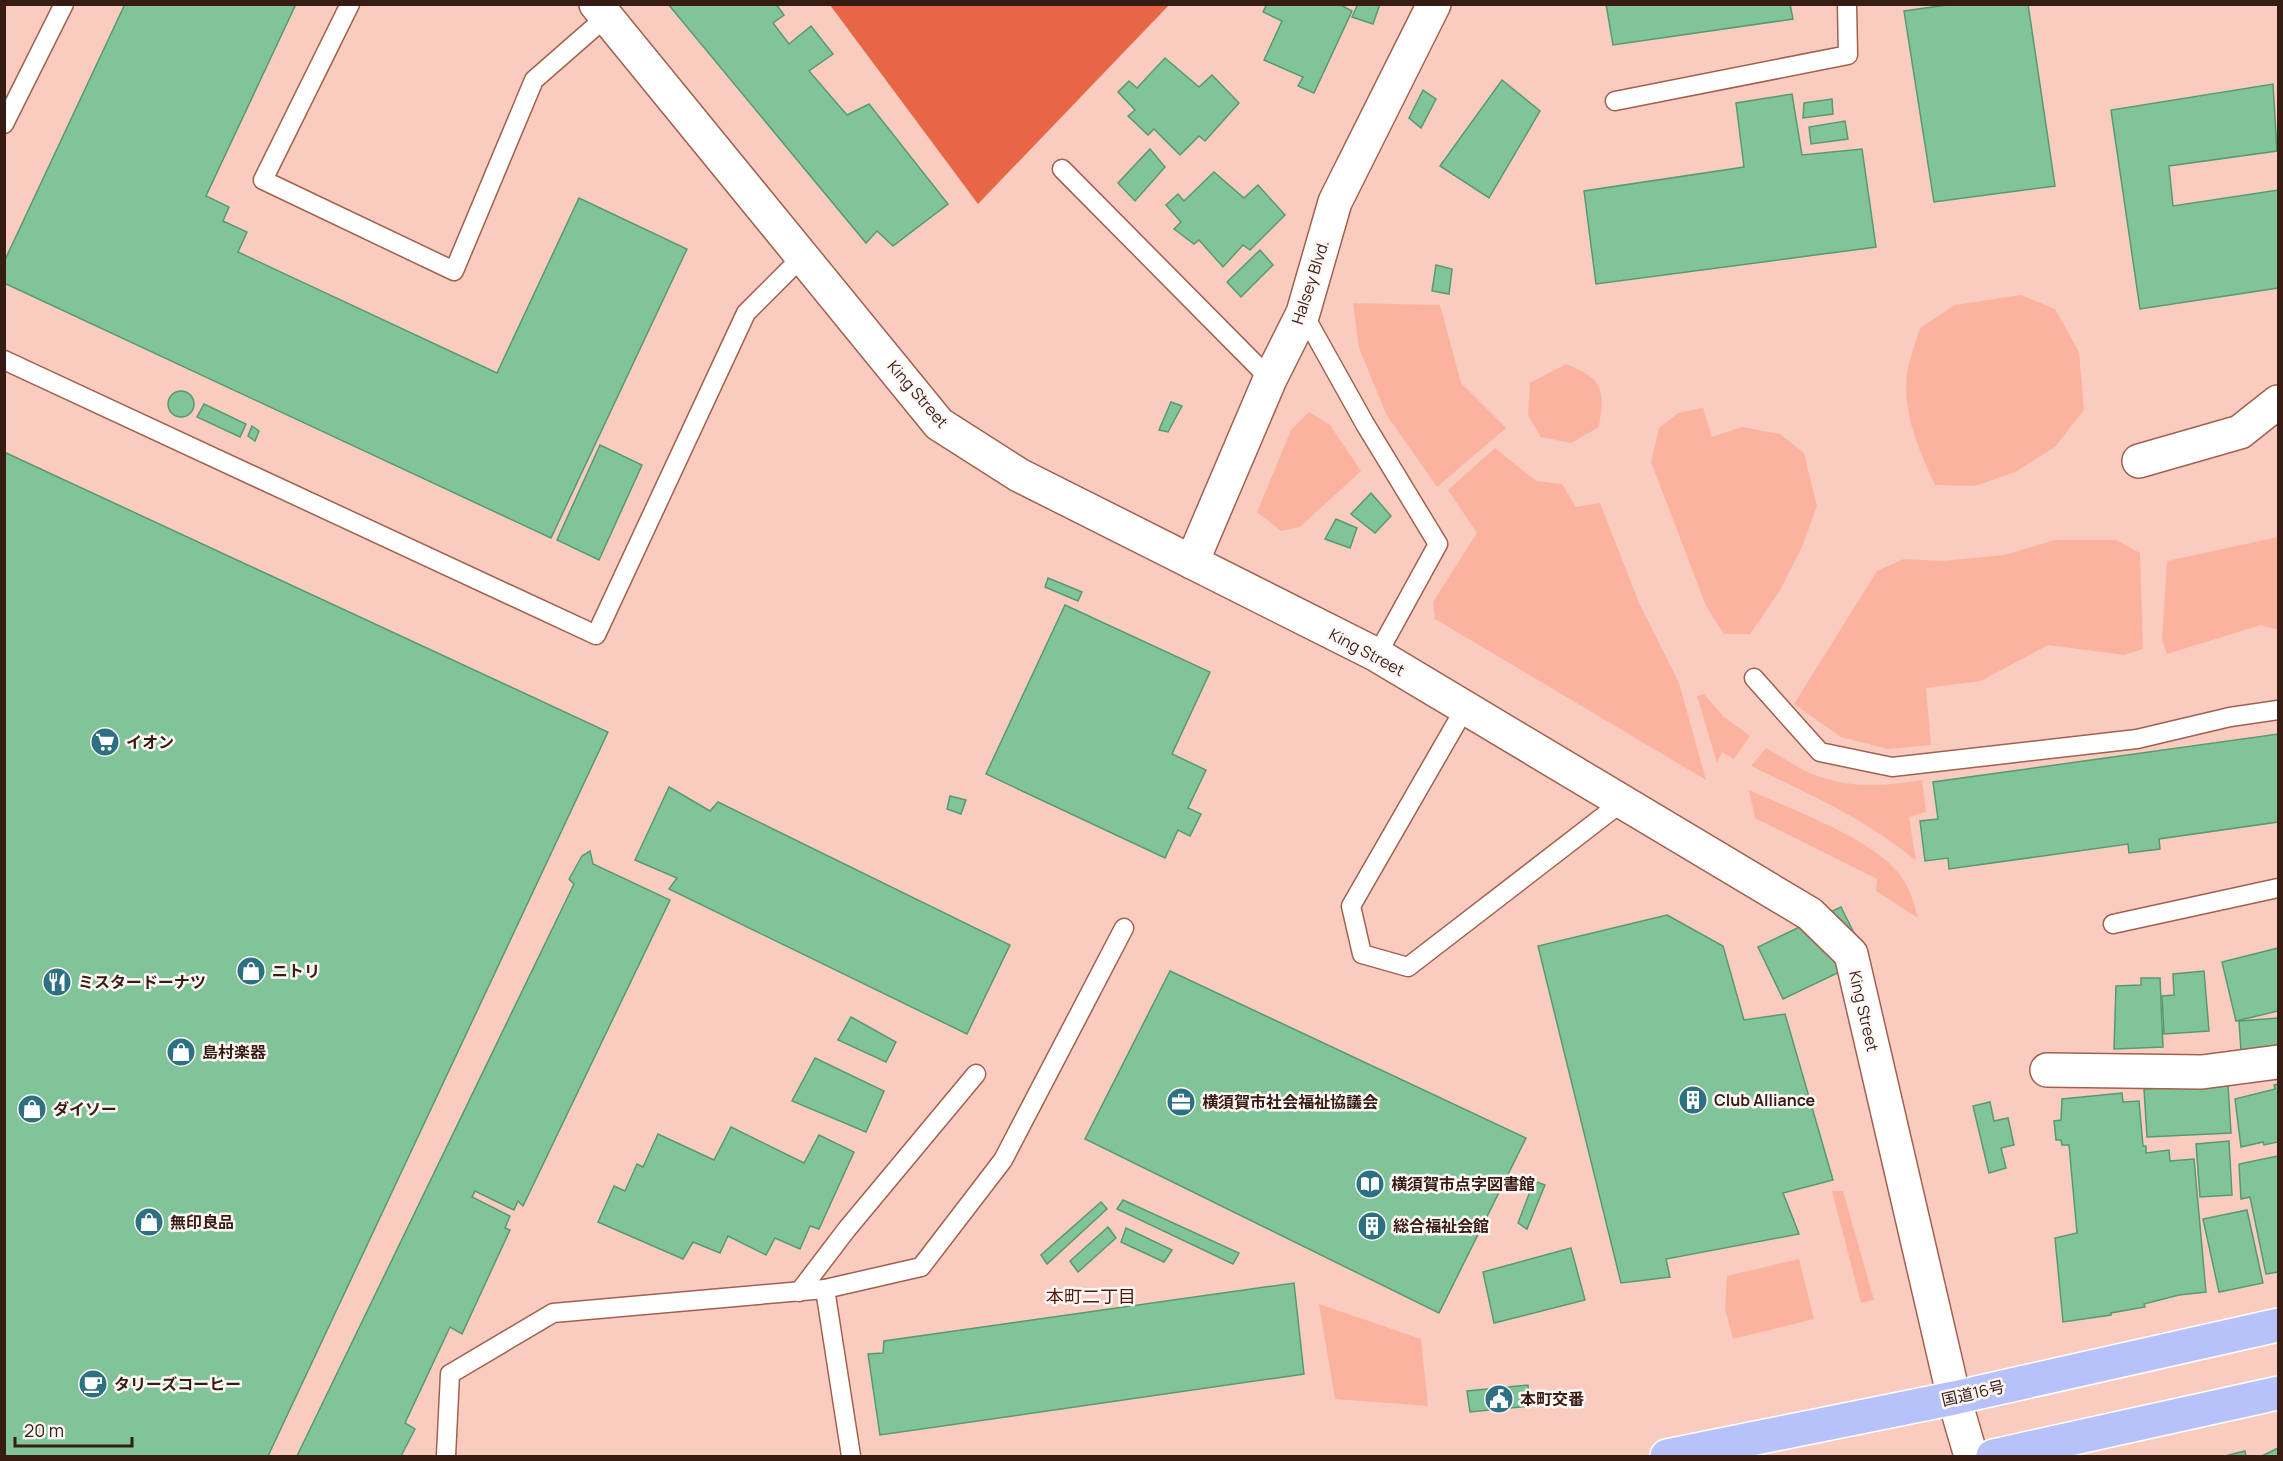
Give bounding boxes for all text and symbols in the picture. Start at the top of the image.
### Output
street label: Halsey Blvd. [1286,237,1334,327]
street label: King Street [883,356,953,432]
street label: King Street [1325,623,1409,681]
supermarket icon: イオン [89,726,121,758]
place label: イオン [126,731,174,753]
shop icon: ニトリ [235,955,267,987]
place label: ニトリ [272,960,320,982]
restaurant icon: ミスタードーナツ [41,966,73,998]
street label: King Street [1844,968,1884,1054]
place label: ミスタードーナツ [78,971,206,993]
shop icon: 島村楽器 [165,1036,197,1068]
place label: 島村楽器 [202,1041,267,1063]
building icon: Club Alliance [1677,1084,1709,1116]
office icon: 横須賀市社会福祉協議会 [1165,1086,1197,1118]
place label: Club Alliance [1714,1089,1816,1111]
place label: 横須賀市社会福祉協議会 [1202,1091,1378,1113]
shop icon: ダイソー [16,1093,48,1125]
place label: ダイソー [53,1098,117,1120]
library icon: 横須賀市点字図書館 [1354,1168,1386,1200]
place label: 横須賀市点字図書館 [1391,1173,1535,1195]
shop icon: 無印良品 [133,1206,165,1238]
building icon: 総合福祉会館 [1356,1210,1388,1242]
place label: 無印良品 [170,1211,234,1233]
place label: 総合福祉会館 [1393,1215,1489,1237]
district label: 本町二丁目 [1046,1284,1136,1308]
cafe icon: タリーズコーヒー [77,1368,109,1400]
place label: タリーズコーヒー [114,1373,241,1395]
street label: 国道16号 [1939,1375,2007,1411]
public building icon: 本町交番 [1483,1383,1515,1415]
place label: 本町交番 [1520,1388,1584,1410]
scale bar [15,1410,132,1448]
text: 20 m [24,1418,64,1442]

